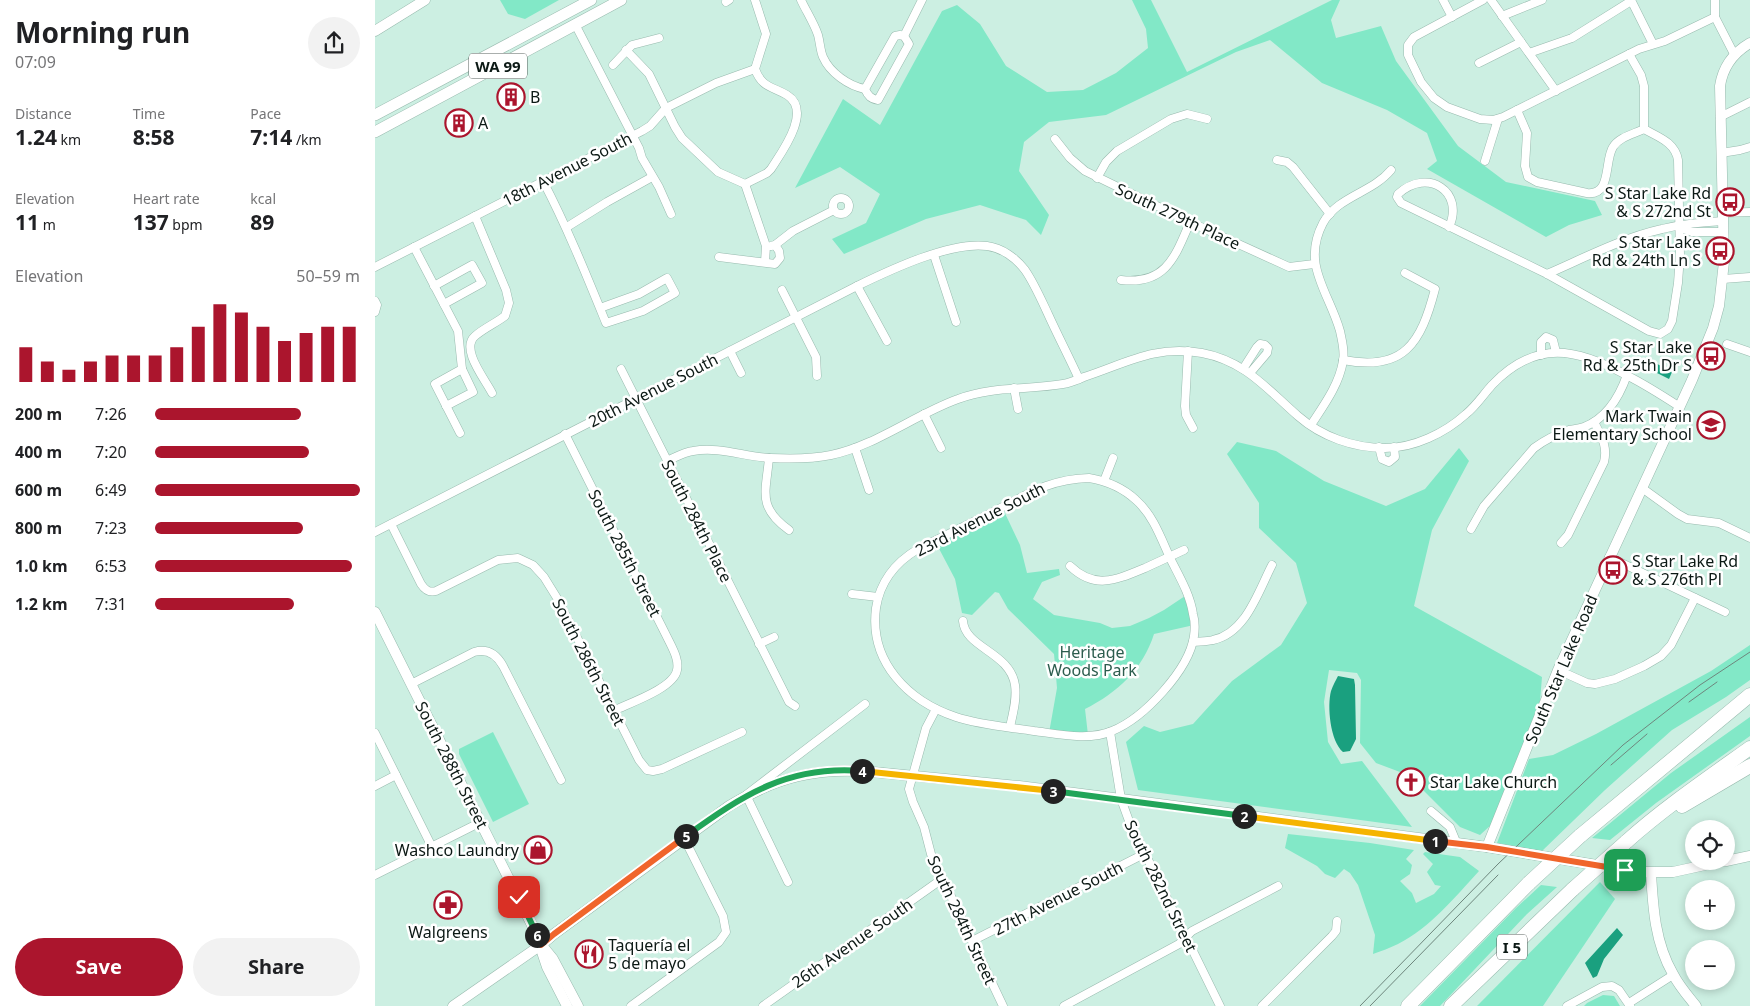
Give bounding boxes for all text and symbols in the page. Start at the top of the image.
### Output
text: Morning run [15,13,190,51]
button: share [308,17,360,69]
text: 07:09 [15,51,56,73]
road number: WA 99 [469,54,527,78]
building icon: B [496,82,526,112]
place label: B [530,86,540,108]
text: Distance [15,104,72,123]
text: Time [133,104,165,123]
text: Pace [250,104,281,123]
building icon: A [444,108,474,138]
place label: A [478,112,489,134]
text: 1.24 [15,123,57,151]
text: 8:58 [133,123,175,151]
text: 7:14 [250,123,292,151]
street label: 18th Avenue South [499,127,635,211]
text: km [57,130,81,149]
text: /km [292,130,322,149]
street label: South 279th Place [1112,178,1244,254]
place label: S Star Lake Rd & S 272nd St [1605,182,1711,222]
bus stop icon: S Star Lake Rd & S 272nd St [1715,187,1745,217]
text: Elevation [15,189,75,208]
text: Heart rate [133,189,200,208]
text: kcal [250,189,276,208]
text: 11 [15,208,39,236]
text: 137 [133,208,169,236]
text: 89 [250,208,274,236]
text: m [39,215,56,234]
text: bpm [169,215,203,234]
place label: S Star Lake Rd & 24th Ln S [1592,231,1701,271]
bus stop icon: S Star Lake Rd & 24th Ln S [1705,236,1735,266]
text: Elevation [15,265,83,287]
text: 50–59 m [296,265,360,287]
place label: S Star Lake Rd & 25th Dr S [1583,336,1692,376]
bus stop icon: S Star Lake Rd & 25th Dr S [1696,341,1726,371]
street label: 20th Avenue South [585,348,721,432]
text: 200 m [15,403,62,425]
text: 7:26 [95,403,127,425]
place label: Mark Twain Elementary School [1553,405,1692,445]
school or university icon: Mark Twain Elementary School [1696,410,1726,440]
text: 400 m [15,441,62,463]
text: 7:20 [95,441,127,463]
street label: South 284th Place [657,456,737,586]
street label: 23rd Avenue South [911,477,1049,561]
text: 600 m [15,479,62,501]
text: 6:49 [95,479,127,501]
street label: South 285th Street [583,486,667,621]
text: 800 m [15,517,62,539]
text: 7:23 [95,517,127,539]
place label: S Star Lake Rd & S 276th Pl [1632,550,1738,590]
text: 1.0 km [15,555,67,577]
text: 6:53 [95,555,127,577]
bus stop icon: S Star Lake Rd & S 276th Pl [1598,555,1628,585]
street label: South Star Lake Road [1520,591,1602,747]
text: 1.2 km [15,593,67,615]
text: 7:31 [95,593,127,615]
street label: South 286th Street [547,595,631,730]
park label: Heritage Woods Park [1047,641,1137,681]
street label: South 288th Street [410,698,494,833]
pin: 4 [849,758,875,784]
text: 4 [858,762,867,781]
church icon: Star Lake Church [1396,767,1426,797]
place label: Star Lake Church [1430,771,1557,793]
pin: 3 [1041,778,1065,804]
text: 3 [1049,782,1058,801]
pin: 2 [1231,804,1257,828]
text: 2 [1240,807,1249,826]
street label: South 282nd Street [1120,816,1203,956]
map controls [1685,820,1735,990]
button: locate [1685,820,1735,870]
pin: 5 [673,824,699,848]
text: 5 [682,827,691,846]
pin: 1 [1423,828,1447,854]
text: 1 [1431,832,1440,851]
shop icon: Washco Laundry [523,835,553,865]
place label: Washco Laundry [395,839,520,861]
pin [1604,849,1646,891]
street label: South 284th Street [922,852,1002,988]
street label: 27th Avenue South [990,856,1126,940]
icon: arrive [1611,856,1639,884]
pin [498,876,540,918]
button: + [1685,880,1735,930]
icon: check [505,883,533,911]
pharmacy icon: Walgreens [433,890,463,920]
street label: 26th Avenue South [787,893,917,993]
place label: Walgreens [408,921,488,943]
pin: 6 [525,922,549,948]
text: 6 [533,926,542,945]
place label: Taquería el 5 de mayo [608,934,690,974]
road number: I 5 [1497,934,1527,960]
button: Save [15,938,183,996]
button: Share [193,938,360,996]
restaurant icon: Taquería el 5 de mayo [574,939,604,969]
button: − [1685,940,1735,990]

